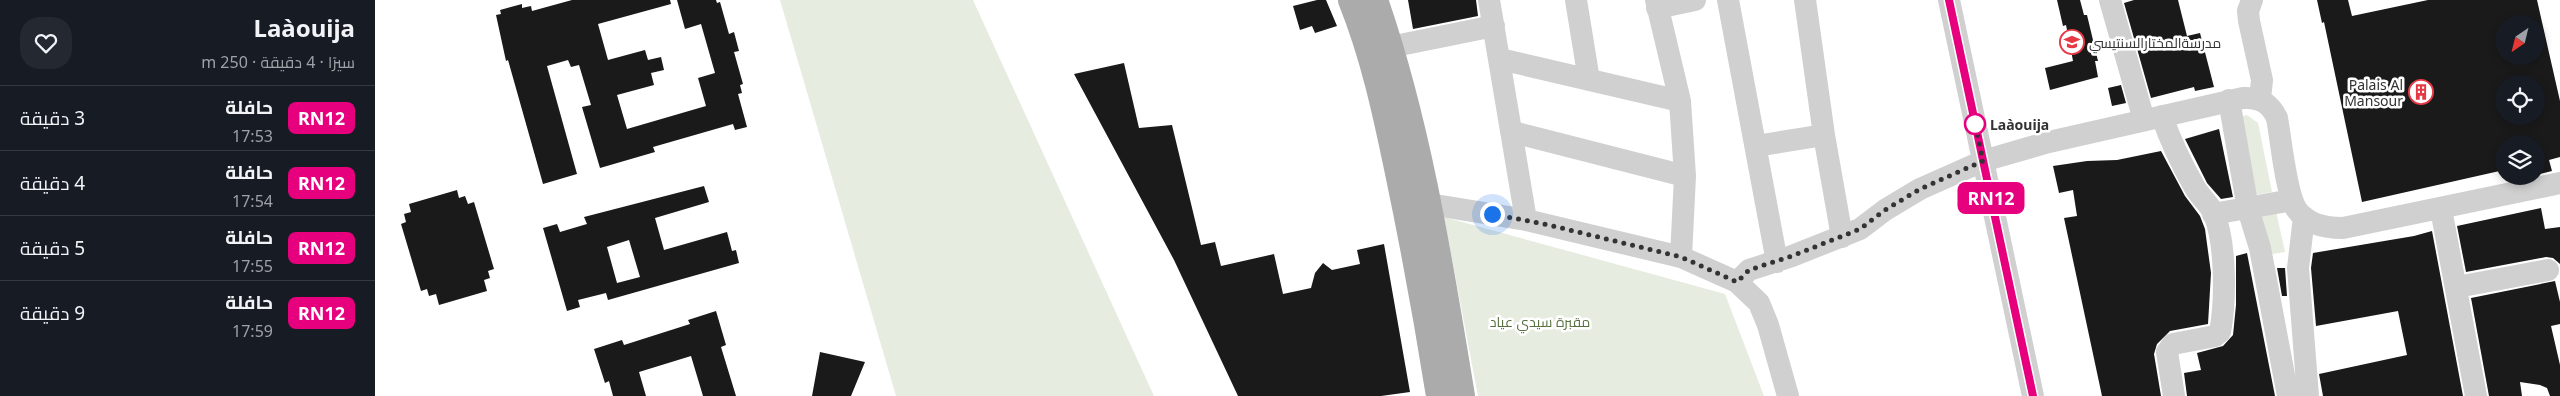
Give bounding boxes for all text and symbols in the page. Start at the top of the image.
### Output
text: Laàouija [254,11,355,44]
north arrow [2495,15,2545,65]
map controls [2495,15,2545,185]
button: heart [20,17,72,69]
school or university icon: مدرسةالمختارالسنتيسي [2059,29,2085,55]
place label: مدرسةالمختارالسنتيسي [2089,33,2221,54]
text: سيرًا · 4 دقيقة · 250 m [201,51,355,73]
place label: Palais Al Mansour [2344,75,2403,110]
button: locate [2495,75,2545,125]
building icon: Palais Al Mansour [2408,79,2434,105]
text: حافلة [225,94,273,120]
text: 3 دقيقة [20,105,85,131]
text: RN12 [298,106,345,130]
marker: Laàouija [1964,113,1986,135]
place label: Laàouija [1990,115,2049,134]
text: 17:53 [232,125,273,147]
button: layers [2495,135,2545,185]
text: حافلة [225,159,273,185]
text: 4 دقيقة [20,170,85,196]
text: RN12 [298,171,345,195]
line badge: RN12 [1956,182,2026,214]
text: RN12 [1967,186,2015,210]
text: 17:54 [232,190,273,212]
your location [1480,202,1505,227]
text: حافلة [225,224,273,250]
text: 5 دقيقة [20,235,85,261]
text: RN12 [298,236,345,260]
text: 17:55 [232,255,273,277]
text: حافلة [225,289,273,315]
text: 9 دقيقة [20,300,85,326]
text: RN12 [298,301,345,325]
park label: مقبرة سيدي عياد [1490,312,1590,334]
text: 17:59 [232,320,273,342]

